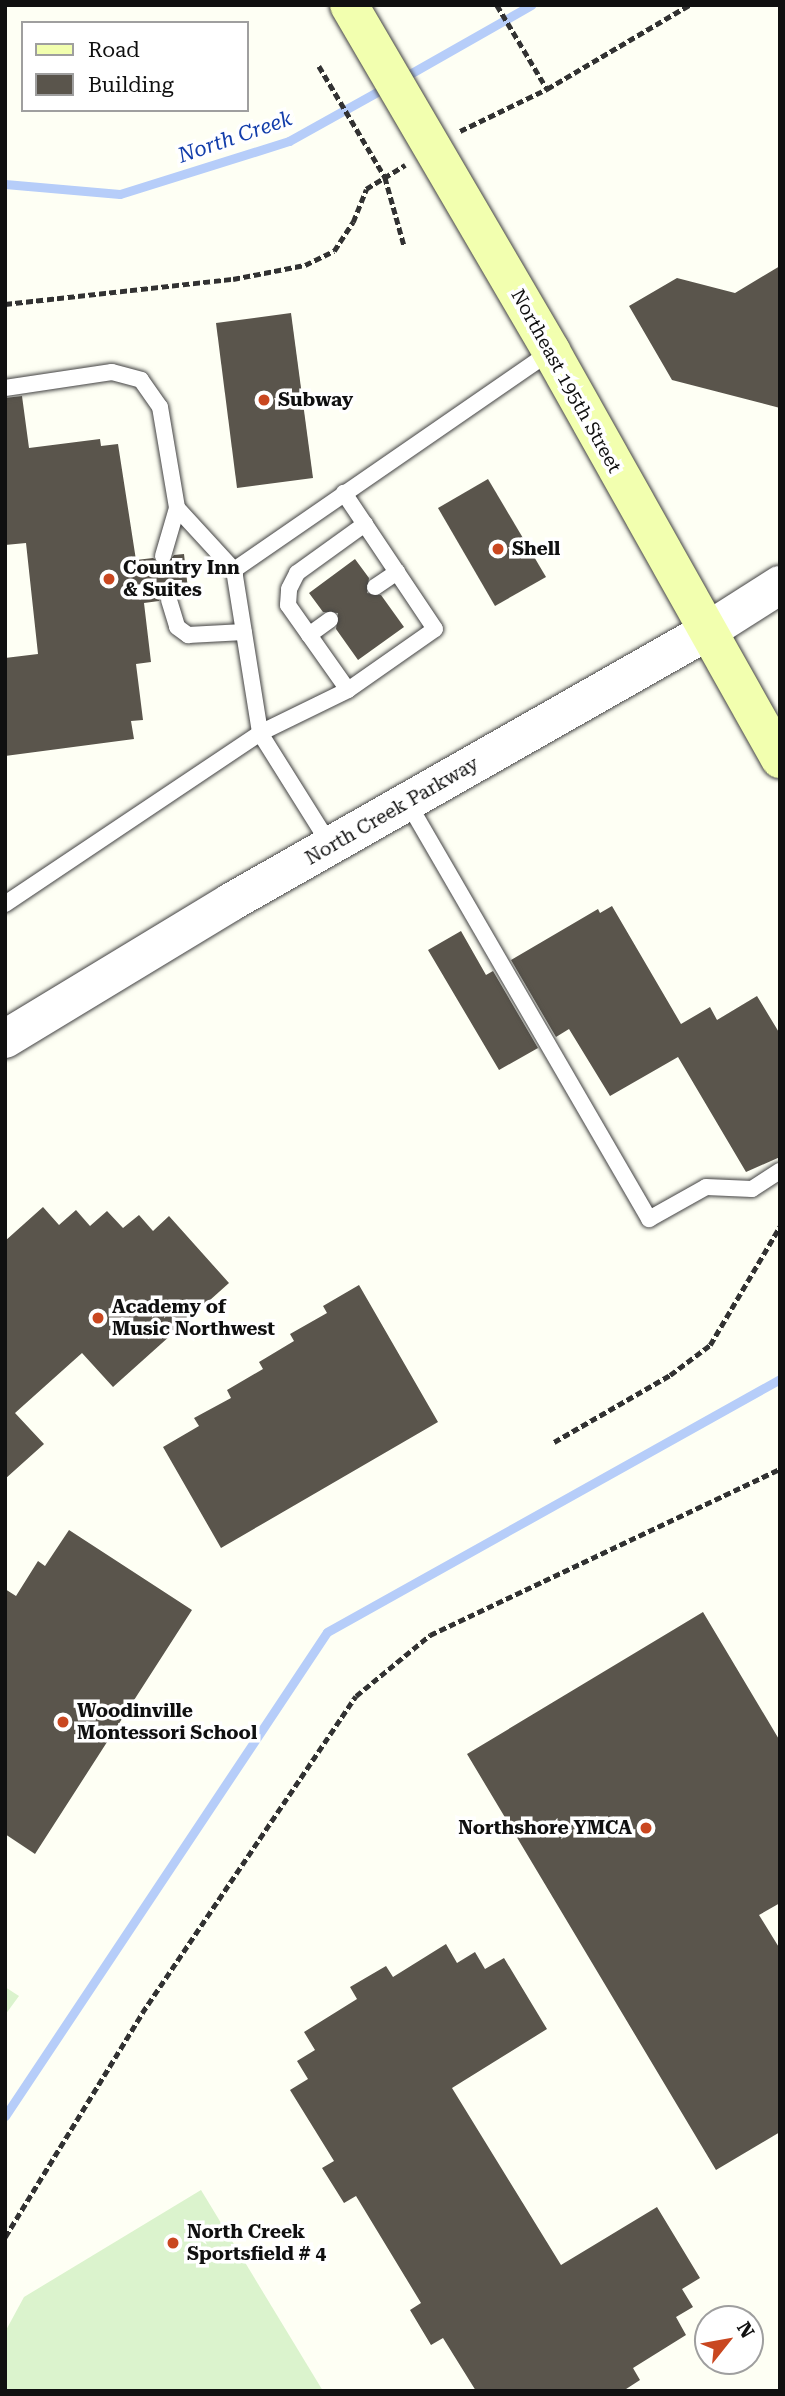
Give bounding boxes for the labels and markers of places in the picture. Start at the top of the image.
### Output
place label: Subway [278,389,353,411]
marker: Subway [256,392,272,408]
place label: Shell [512,538,560,560]
marker: Shell [490,541,506,557]
place label: Country Inn & Suites [123,557,240,601]
marker: Country Inn & Suites [101,571,117,587]
place label: Academy of Music Northwest [112,1296,275,1340]
marker: Academy of Music Northwest [90,1310,106,1326]
place label: Woodinville Montessori School [77,1700,257,1744]
marker: Woodinville Montessori School [55,1714,71,1730]
place label: Northshore YMCA [458,1817,632,1839]
marker: Northshore YMCA [638,1820,654,1836]
place label: North Creek Sportsfield # 4 [187,2221,326,2265]
marker: North Creek Sportsfield # 4 [165,2235,181,2251]

